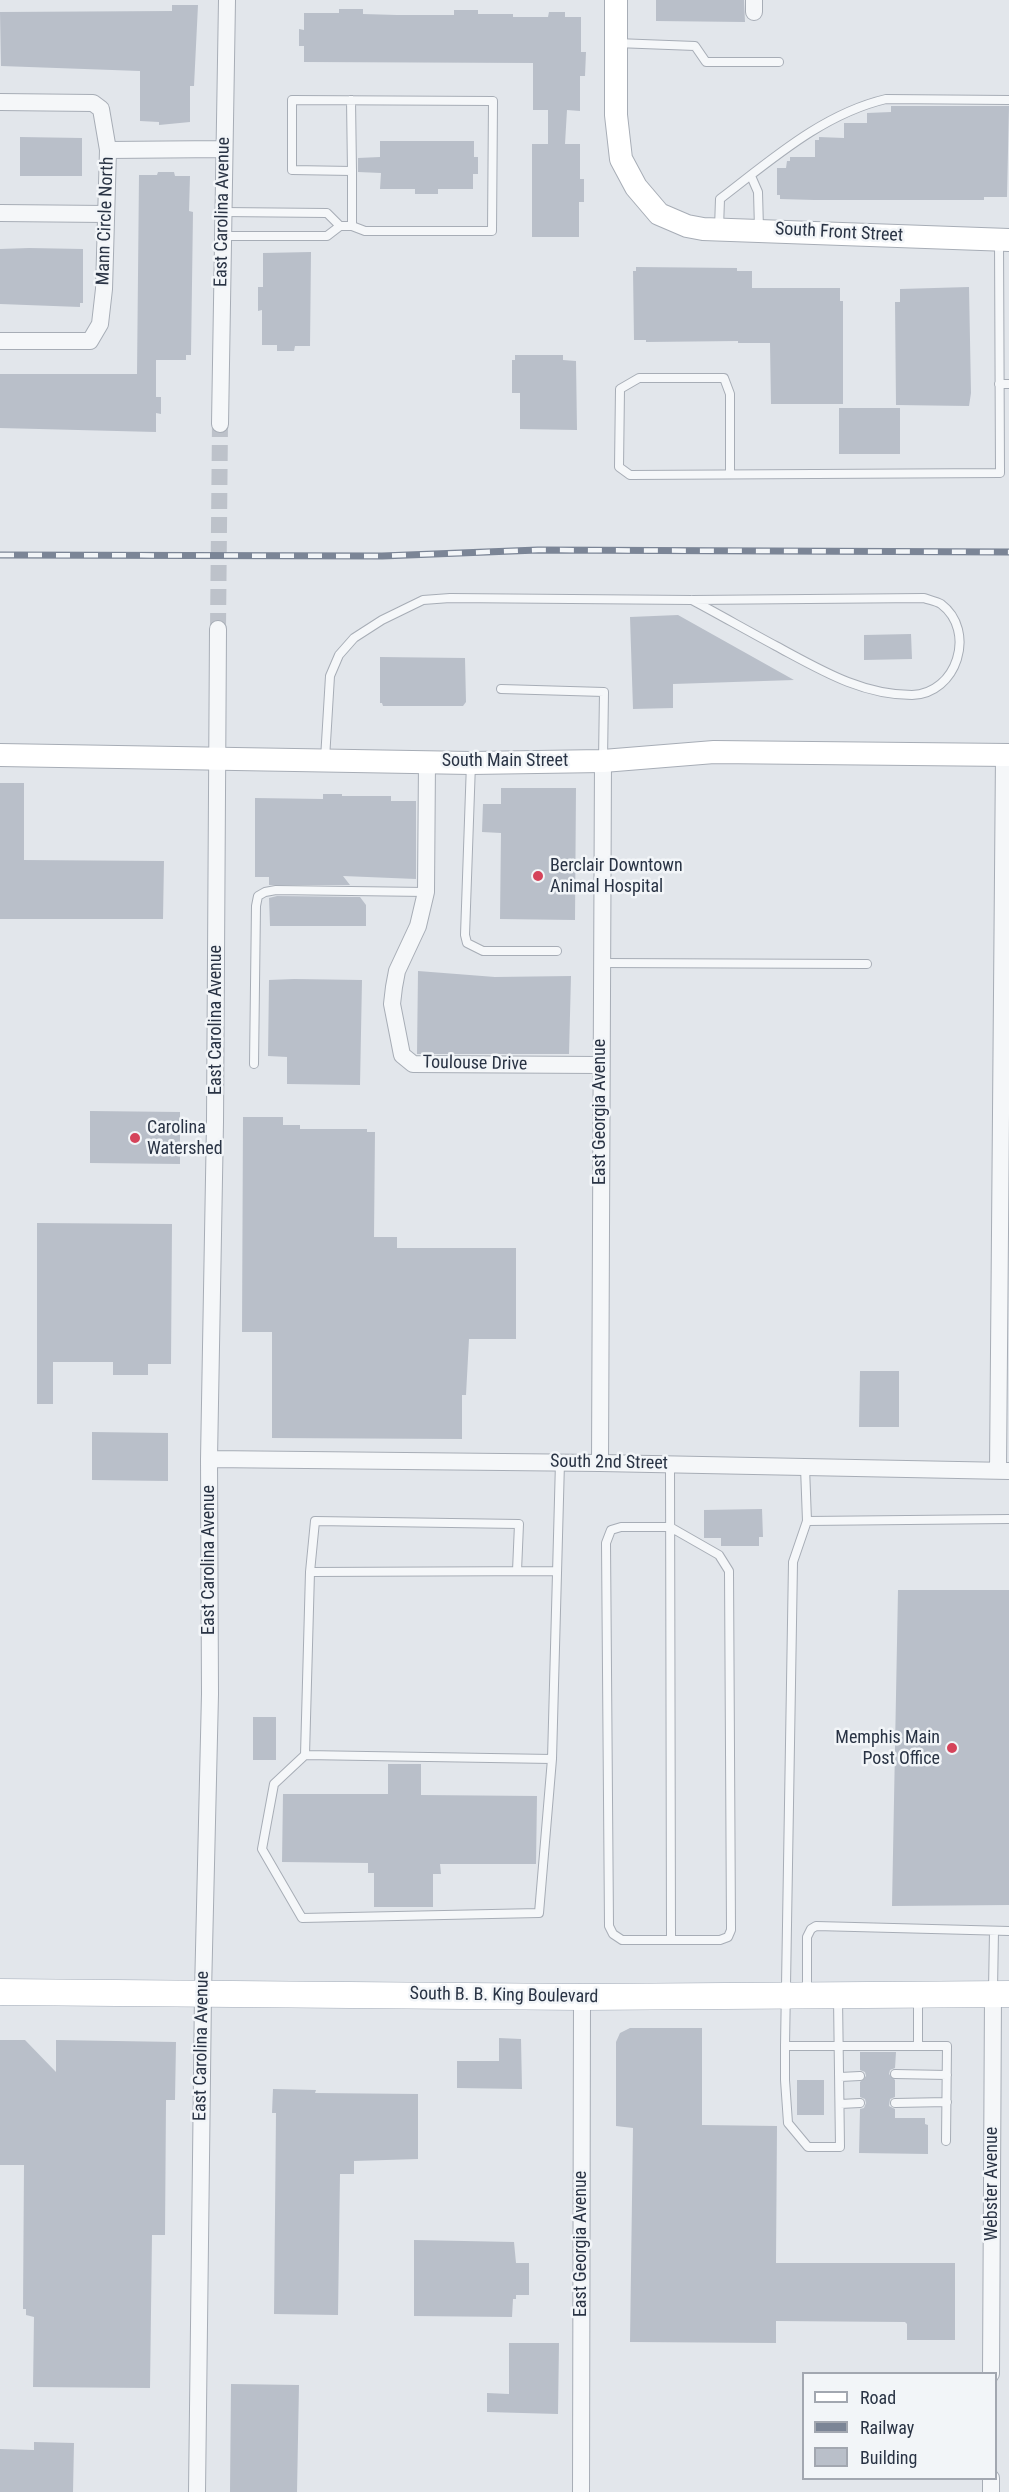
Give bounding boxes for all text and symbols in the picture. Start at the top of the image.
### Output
street label: East Carolina Avenue [211,137,235,287]
street label: Mann Circle North [93,156,119,286]
street label: South Front Street [774,219,904,247]
street label: South Main Street [442,750,568,772]
place label: Berclair Downtown Animal Hospital [550,855,683,898]
marker: Berclair Downtown Animal Hospital [531,869,545,883]
street label: East Carolina Avenue [205,945,227,1095]
street label: East Georgia Avenue [589,1039,611,1185]
street label: Toulouse Drive [422,1052,528,1076]
place label: Carolina Watershed [147,1117,223,1160]
marker: Carolina Watershed [128,1131,142,1145]
street label: South 2nd Street [550,1451,668,1475]
street label: East Carolina Avenue [198,1485,220,1635]
place label: Memphis Main Post Office [835,1727,940,1770]
marker: Memphis Main Post Office [945,1741,959,1755]
street label: East Carolina Avenue [190,1971,214,2121]
street label: South B. B. King Boulevard [409,1984,599,2008]
street label: Webster Avenue [981,2127,1003,2241]
street label: East Georgia Avenue [570,2171,592,2317]
legend [802,2372,997,2480]
text: Road [860,2387,896,2408]
text: Railway [860,2417,914,2438]
text: Building [860,2447,917,2468]

